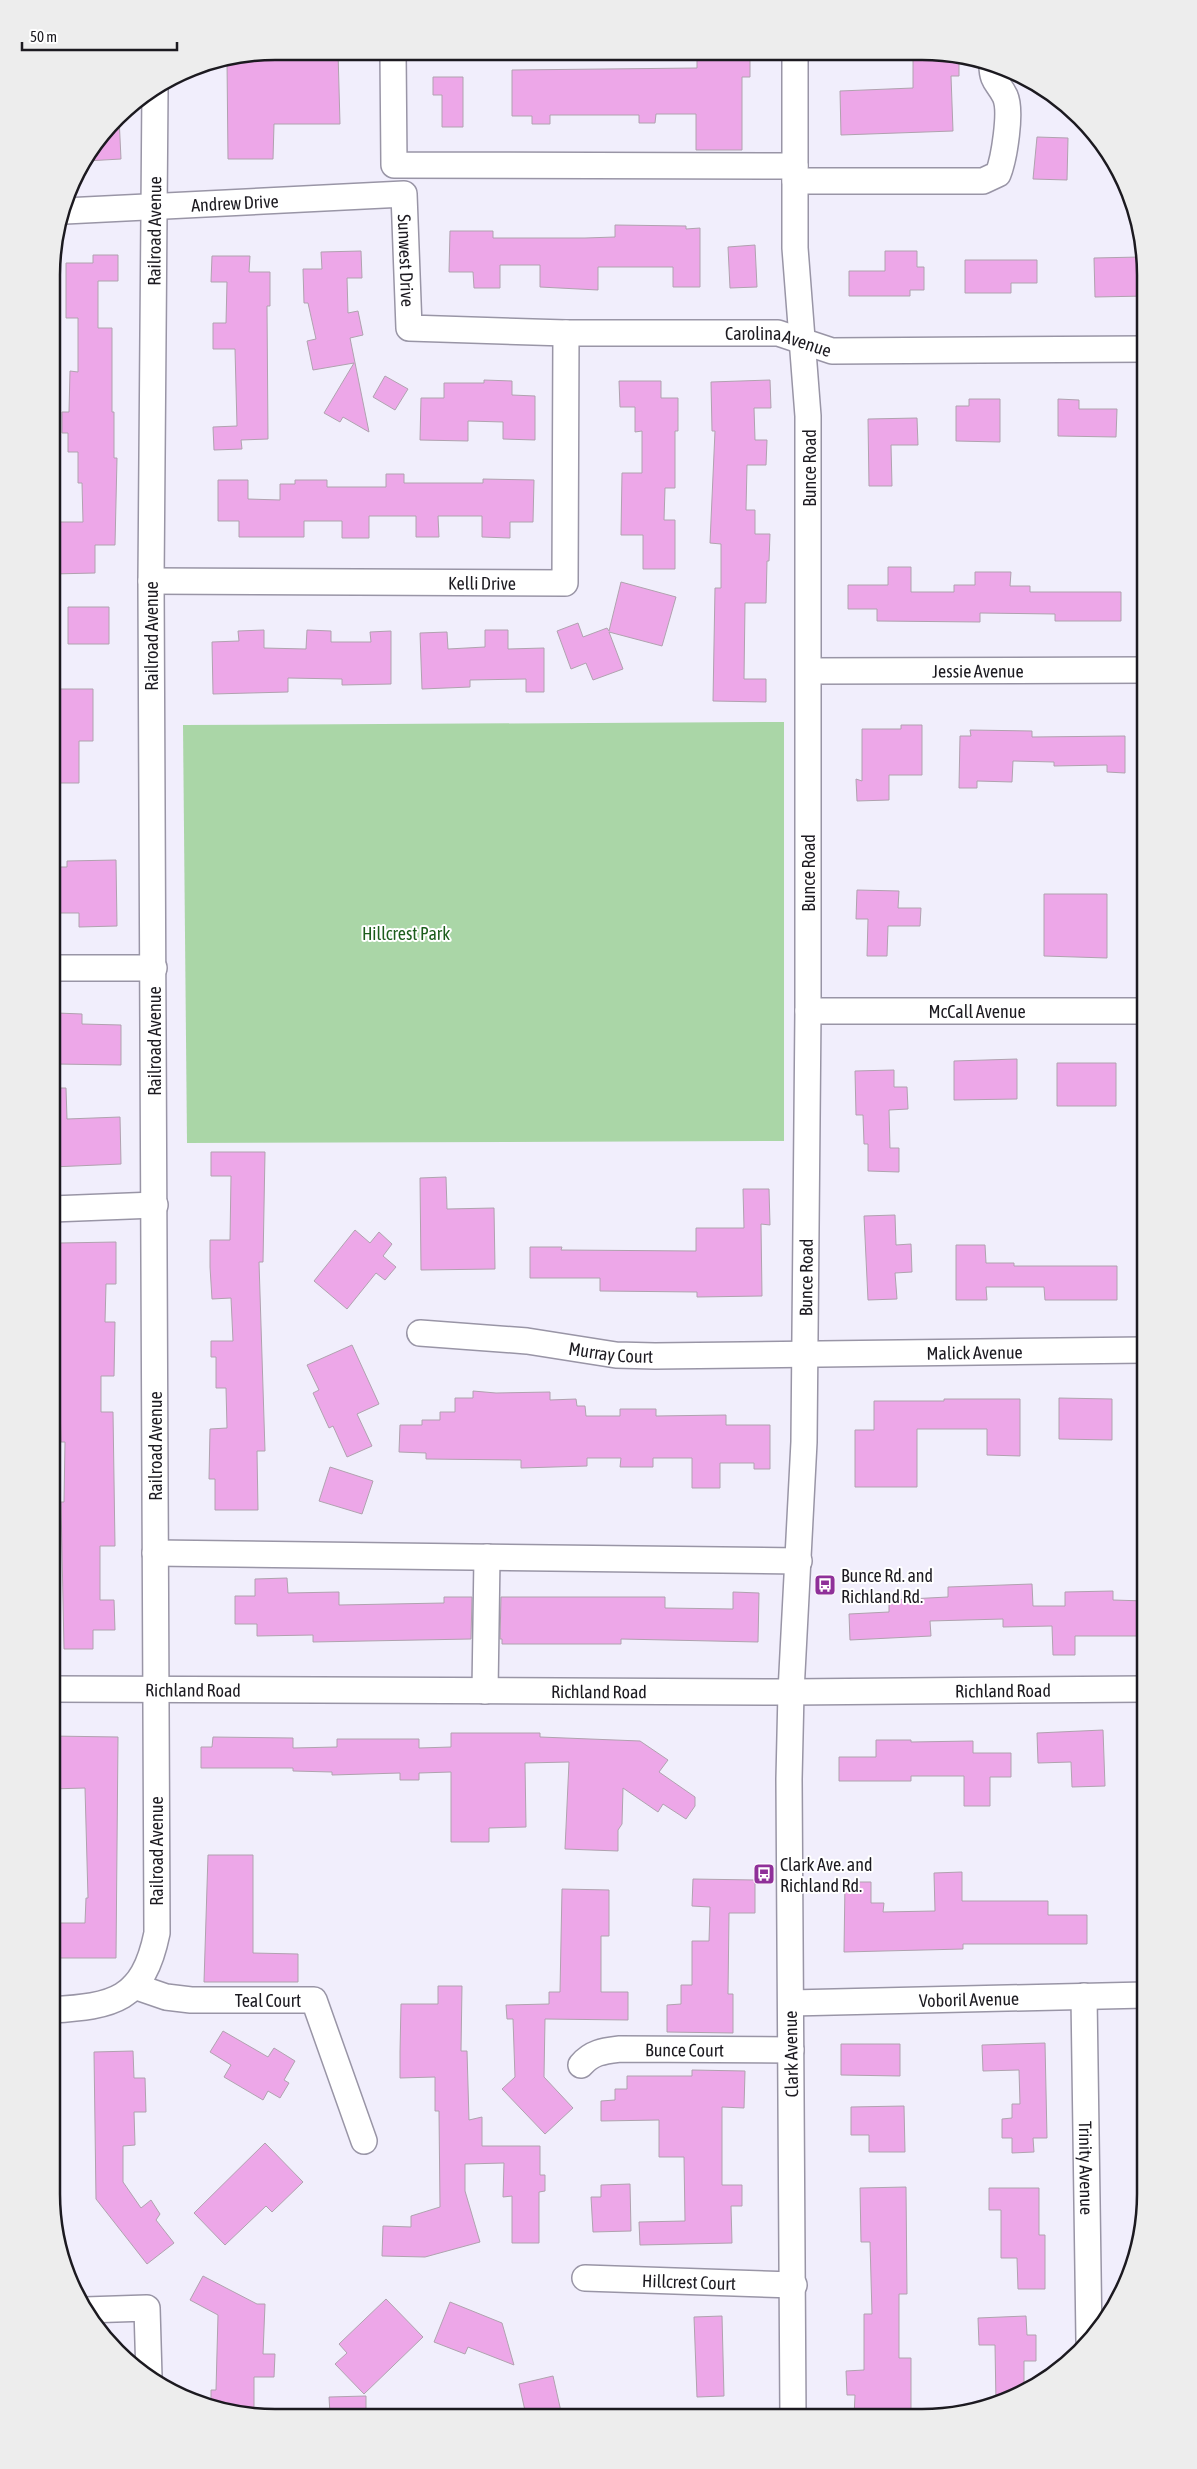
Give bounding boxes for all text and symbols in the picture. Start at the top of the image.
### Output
scale bar [22,20,178,52]
text: 50 m [30,28,57,45]
street label: Railroad Avenue [143,176,165,286]
street label: Andrew Drive [191,190,279,215]
street label: Sunwest Drive [394,214,419,307]
street label: Carolina Avenue [725,323,834,361]
street label: Bunce Road [799,429,820,507]
street label: Kelli Drive [448,572,516,593]
street label: Railroad Avenue [141,581,162,691]
street label: Jessie Avenue [932,660,1024,681]
street label: Bunce Road [798,834,819,912]
park label: Hillcrest Park [362,923,450,944]
street label: Railroad Avenue [144,986,165,1096]
street label: McCall Avenue [928,1001,1026,1022]
street label: Bunce Road [795,1238,816,1316]
street label: Murray Court [567,1337,653,1366]
street label: Malick Avenue [926,1341,1023,1363]
street label: Railroad Avenue [145,1391,166,1501]
place label: Bunce Rd. and Richland Rd. [841,1565,933,1607]
bus stop icon: Bunce Rd. and Richland Rd. [813,1573,837,1597]
street label: Richland Road [145,1679,241,1700]
street label: Richland Road [955,1679,1051,1701]
street label: Richland Road [551,1681,647,1702]
street label: Railroad Avenue [146,1796,167,1906]
place label: Clark Ave. and Richland Rd. [780,1854,872,1896]
bus stop icon: Clark Ave. and Richland Rd. [752,1862,776,1886]
street label: Voboril Avenue [919,1987,1019,2011]
street label: Teal Court [235,1990,301,2011]
street label: Clark Avenue [780,2010,802,2098]
street label: Bunce Court [645,2039,724,2060]
street label: Trinity Avenue [1075,2121,1098,2215]
street label: Hillcrest Court [642,2269,736,2294]

